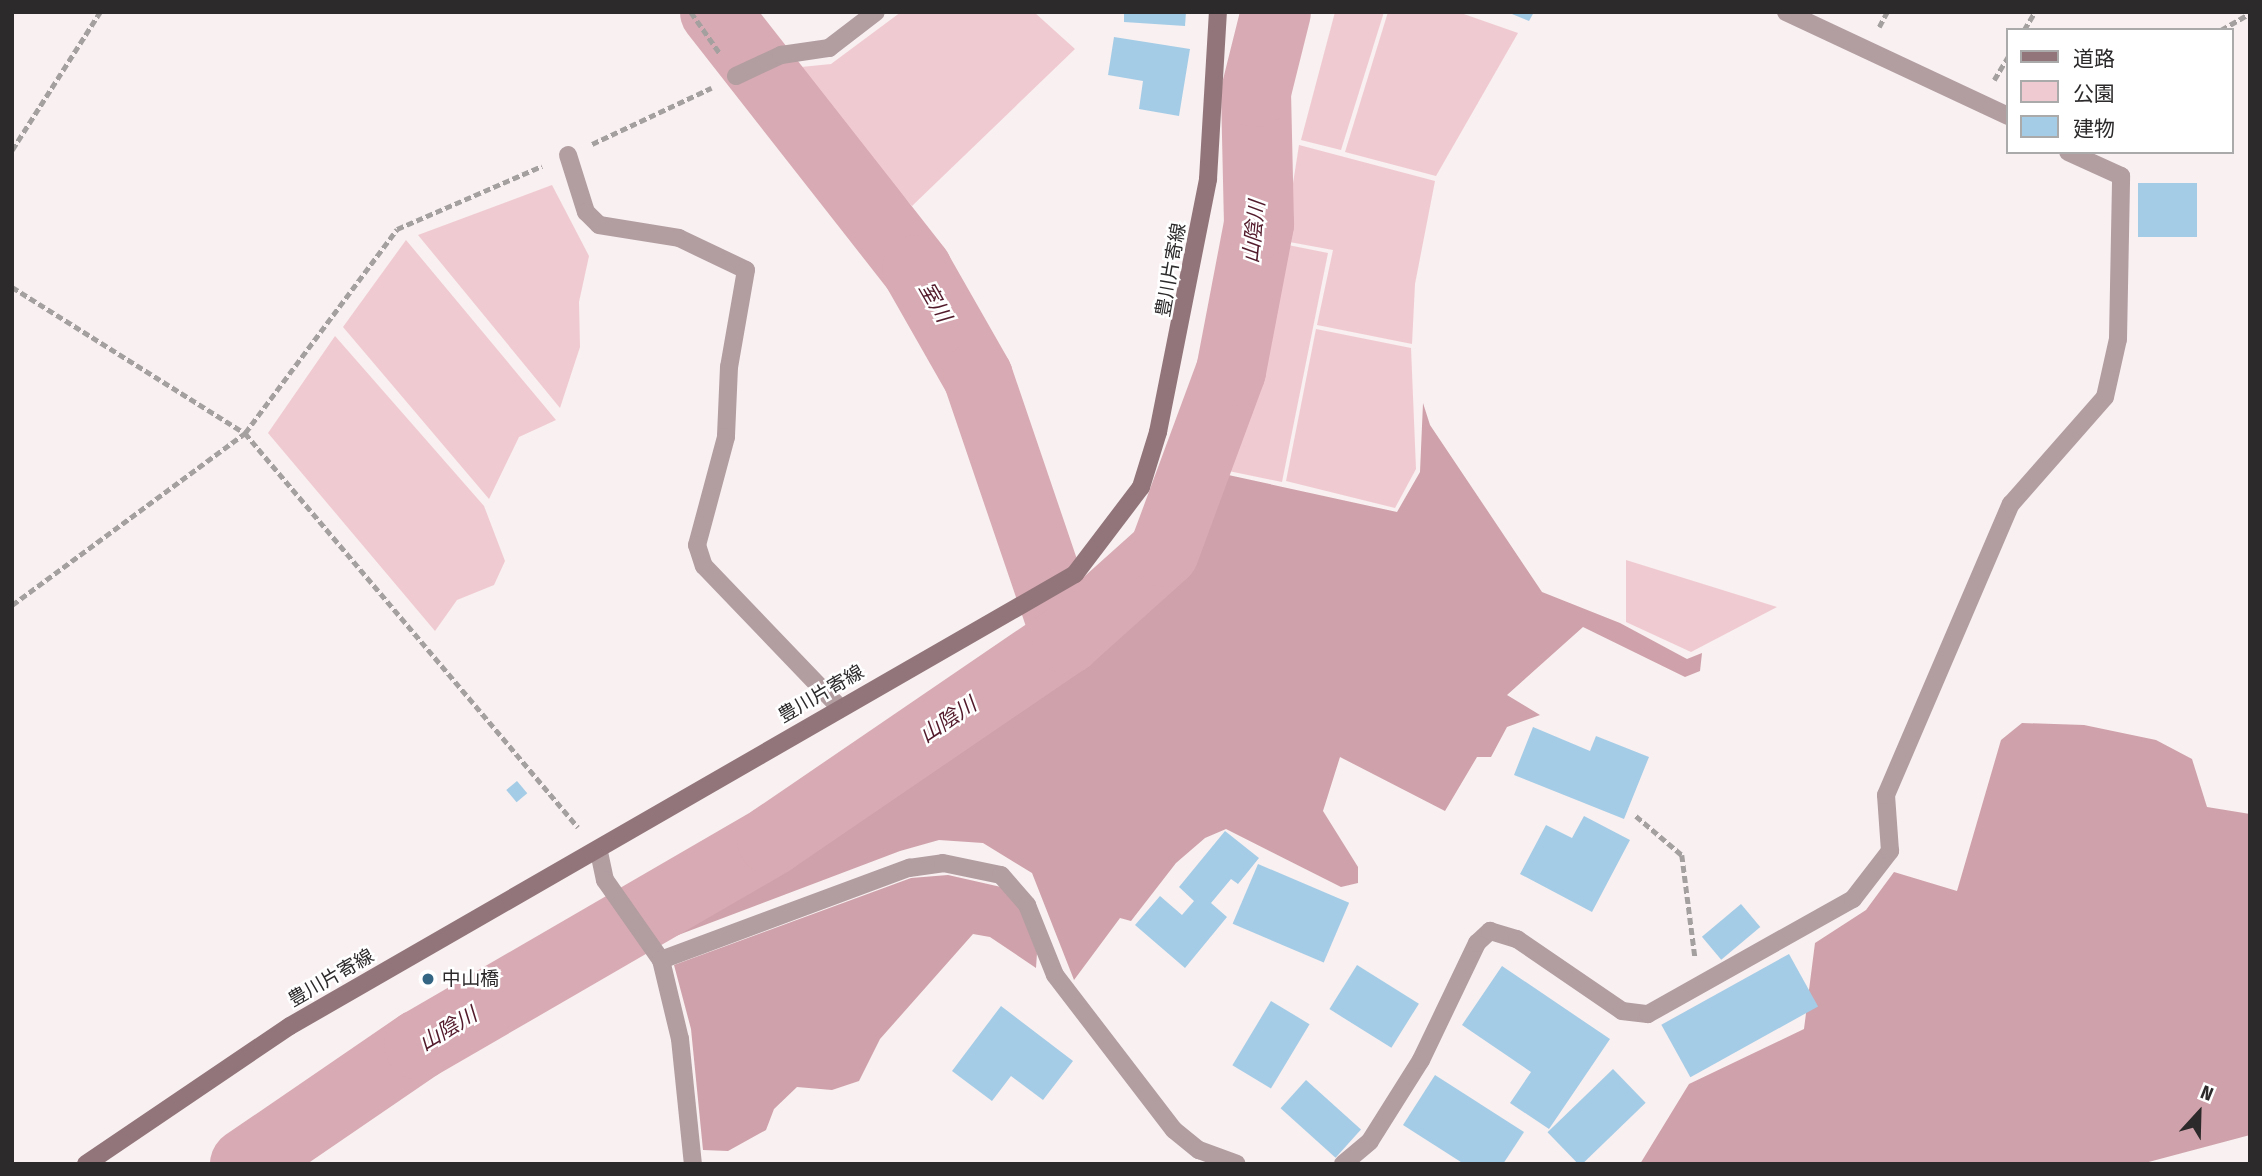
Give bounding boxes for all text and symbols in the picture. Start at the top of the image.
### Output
legend [2007,28,2234,154]
text: 道路 [2073,46,2115,72]
text: 公園 [2073,81,2115,107]
text: 建物 [2073,116,2115,142]
water label: 山陰川 [1238,199,1270,265]
street label: 豊川片寄線 [1152,221,1190,319]
water label: 室川 [914,278,956,326]
street label: 豊川片寄線 [774,660,868,728]
water label: 山陰川 [915,692,981,748]
street label: 豊川片寄線 [284,944,378,1012]
place label: 中山橋 [442,968,499,990]
marker: 中山橋 [420,971,436,987]
water label: 山陰川 [415,1002,481,1056]
north arrow [2164,1078,2234,1148]
text: N [2197,1080,2217,1106]

